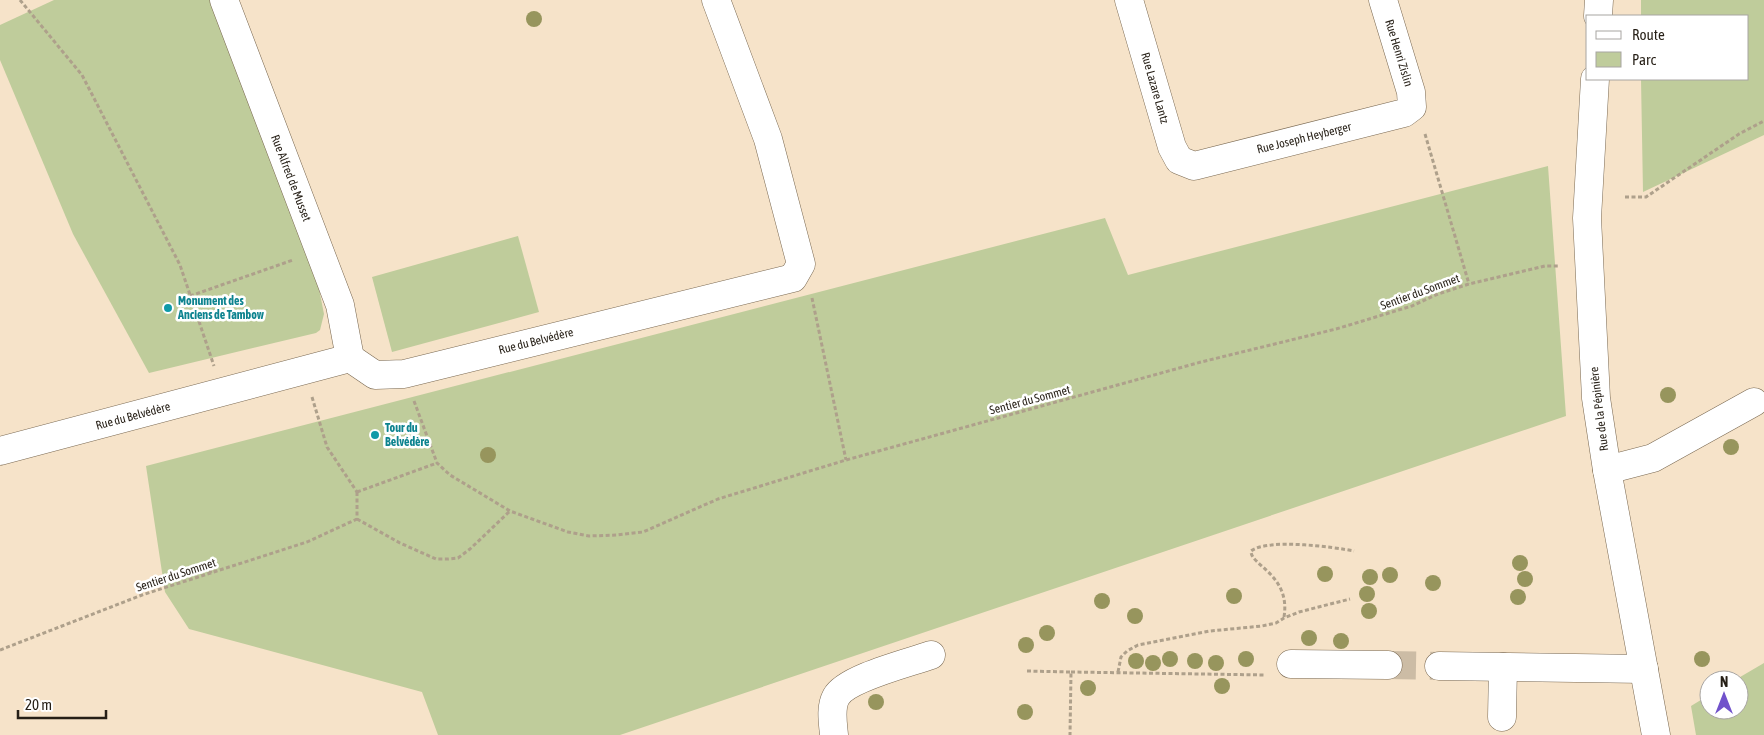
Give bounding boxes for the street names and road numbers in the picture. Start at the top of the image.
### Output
street label: Rue Henri Zislin [1382,18,1416,88]
street label: Rue Lazare Lantz [1138,51,1172,126]
street label: Rue Joseph Heyberger [1255,119,1353,156]
street label: Rue Alfred de Musset [268,133,314,224]
street label: Sentier du Sommet [1379,271,1462,313]
street label: Rue du Belvédère [497,325,575,357]
street label: Rue de la Pépinière [1587,366,1611,452]
street label: Sentier du Sommet [988,382,1072,418]
street label: Rue du Belvédère [94,399,172,433]
street label: Sentier du Sommet [134,555,218,595]

